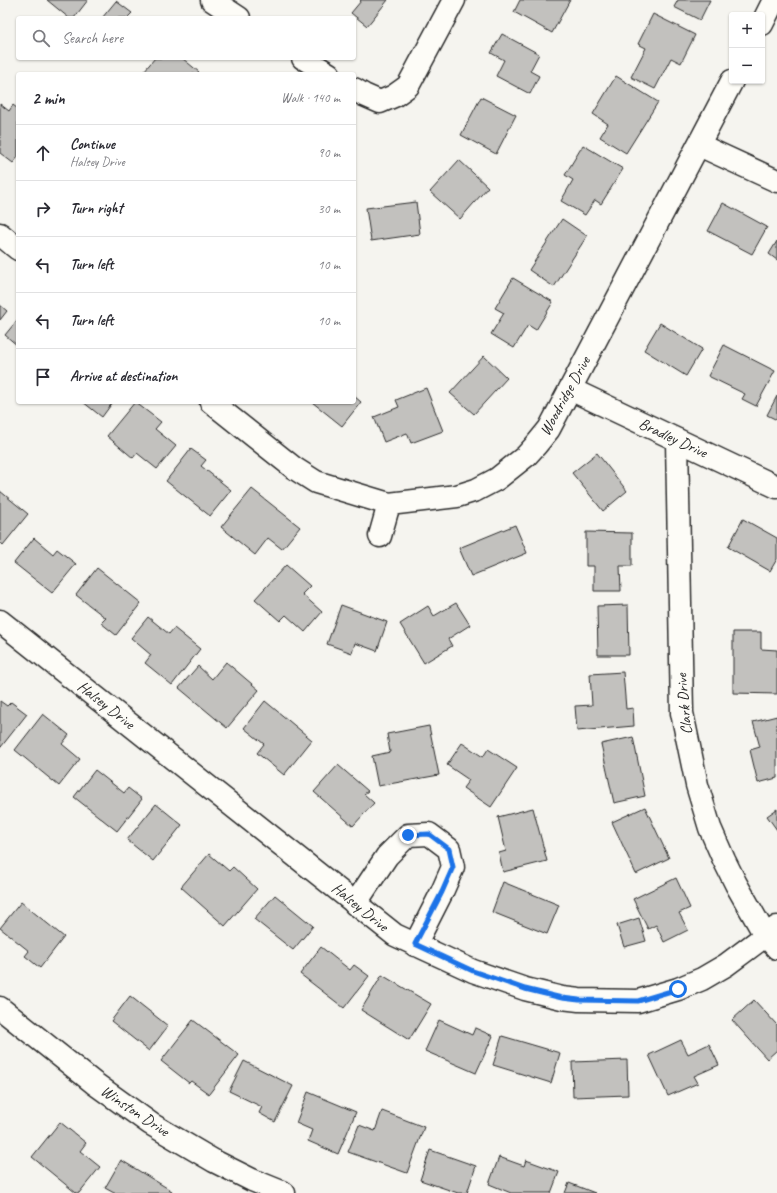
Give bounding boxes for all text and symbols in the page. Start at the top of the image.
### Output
map controls [729,12,765,84]
button: + [729,12,765,48]
search box [16,16,356,60]
icon: search [30,27,52,49]
text: Search here [62,29,123,48]
button: − [729,48,765,84]
text: 2 min [32,88,65,109]
text: Walk · 140 m [281,90,340,106]
text: Continue [70,135,115,154]
icon: ahead [32,142,54,164]
text: 90 m [318,145,340,161]
text: Halsey Drive [70,154,125,170]
icon: right [32,198,54,220]
text: Turn right [70,199,123,218]
text: 30 m [318,201,340,217]
icon: left [32,254,54,276]
text: Turn left [70,255,113,274]
text: 10 m [318,257,340,273]
icon: left [32,310,54,332]
text: Turn left [70,311,113,330]
text: 10 m [318,313,340,329]
street label: Woodridge Drive [535,351,596,439]
icon: arrive [32,366,54,388]
text: Arrive at destination [70,367,177,386]
street label: Bradley Drive [636,414,712,463]
street label: Clark Drive [671,671,697,735]
street label: Halsey Drive [73,676,140,735]
route end [399,826,417,844]
street label: Halsey Drive [328,878,394,937]
route start [669,980,687,998]
street label: Winston Drive [97,1081,174,1142]

